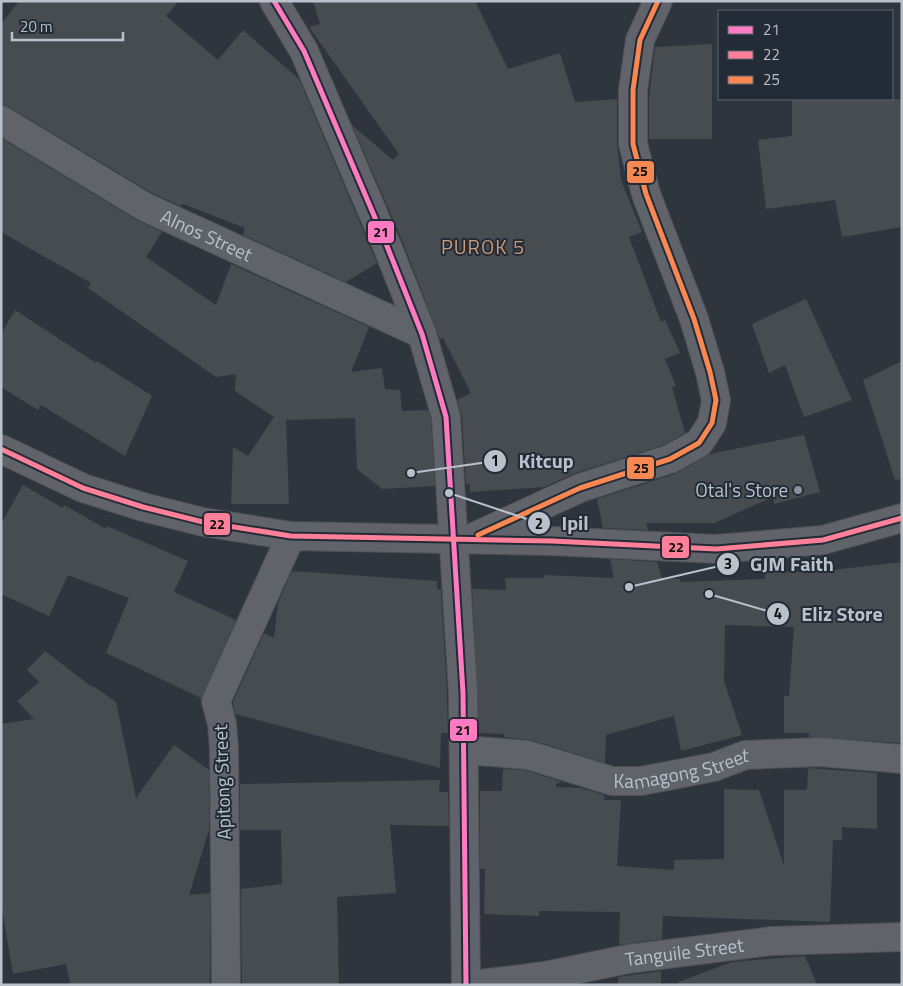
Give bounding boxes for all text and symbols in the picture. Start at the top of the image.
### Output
scale bar [12,10,124,42]
legend [718,10,893,100]
text: 20 m [20,15,53,38]
text: 21 [763,18,780,41]
text: 22 [763,43,780,66]
text: 25 [763,68,780,91]
line badge: 25 [626,160,655,184]
text: 25 [632,160,648,181]
street label: Alnos Street [156,201,258,269]
line badge: 21 [367,220,395,244]
text: 21 [373,221,389,242]
district label: PUROK 5 [441,231,525,262]
callout: Kitcup [483,444,583,479]
text: Kitcup [518,445,574,476]
text: 1 [491,449,499,472]
line badge: 25 [626,456,655,480]
text: 25 [633,457,649,478]
place label: Otal's Store [695,475,788,504]
marker: Otal's Store [792,484,804,496]
callout: Ipil [526,506,598,541]
text: Ipil [561,507,589,538]
line badge: 22 [203,512,231,536]
text: 2 [535,512,543,535]
text: 22 [209,513,225,534]
line badge: 22 [661,535,690,559]
text: 22 [668,536,684,557]
callout: GJM Faith [715,547,844,582]
text: GJM Faith [750,548,834,579]
text: 3 [724,552,732,575]
callout: Eliz Store [766,597,892,632]
text: Eliz Store [801,598,883,629]
text: 4 [774,602,782,625]
line badge: 21 [449,718,478,742]
text: 21 [455,719,471,740]
street label: Apitong Street [205,724,238,840]
street label: Kamagong Street [613,740,750,796]
street label: Tanguile Street [623,930,746,973]

